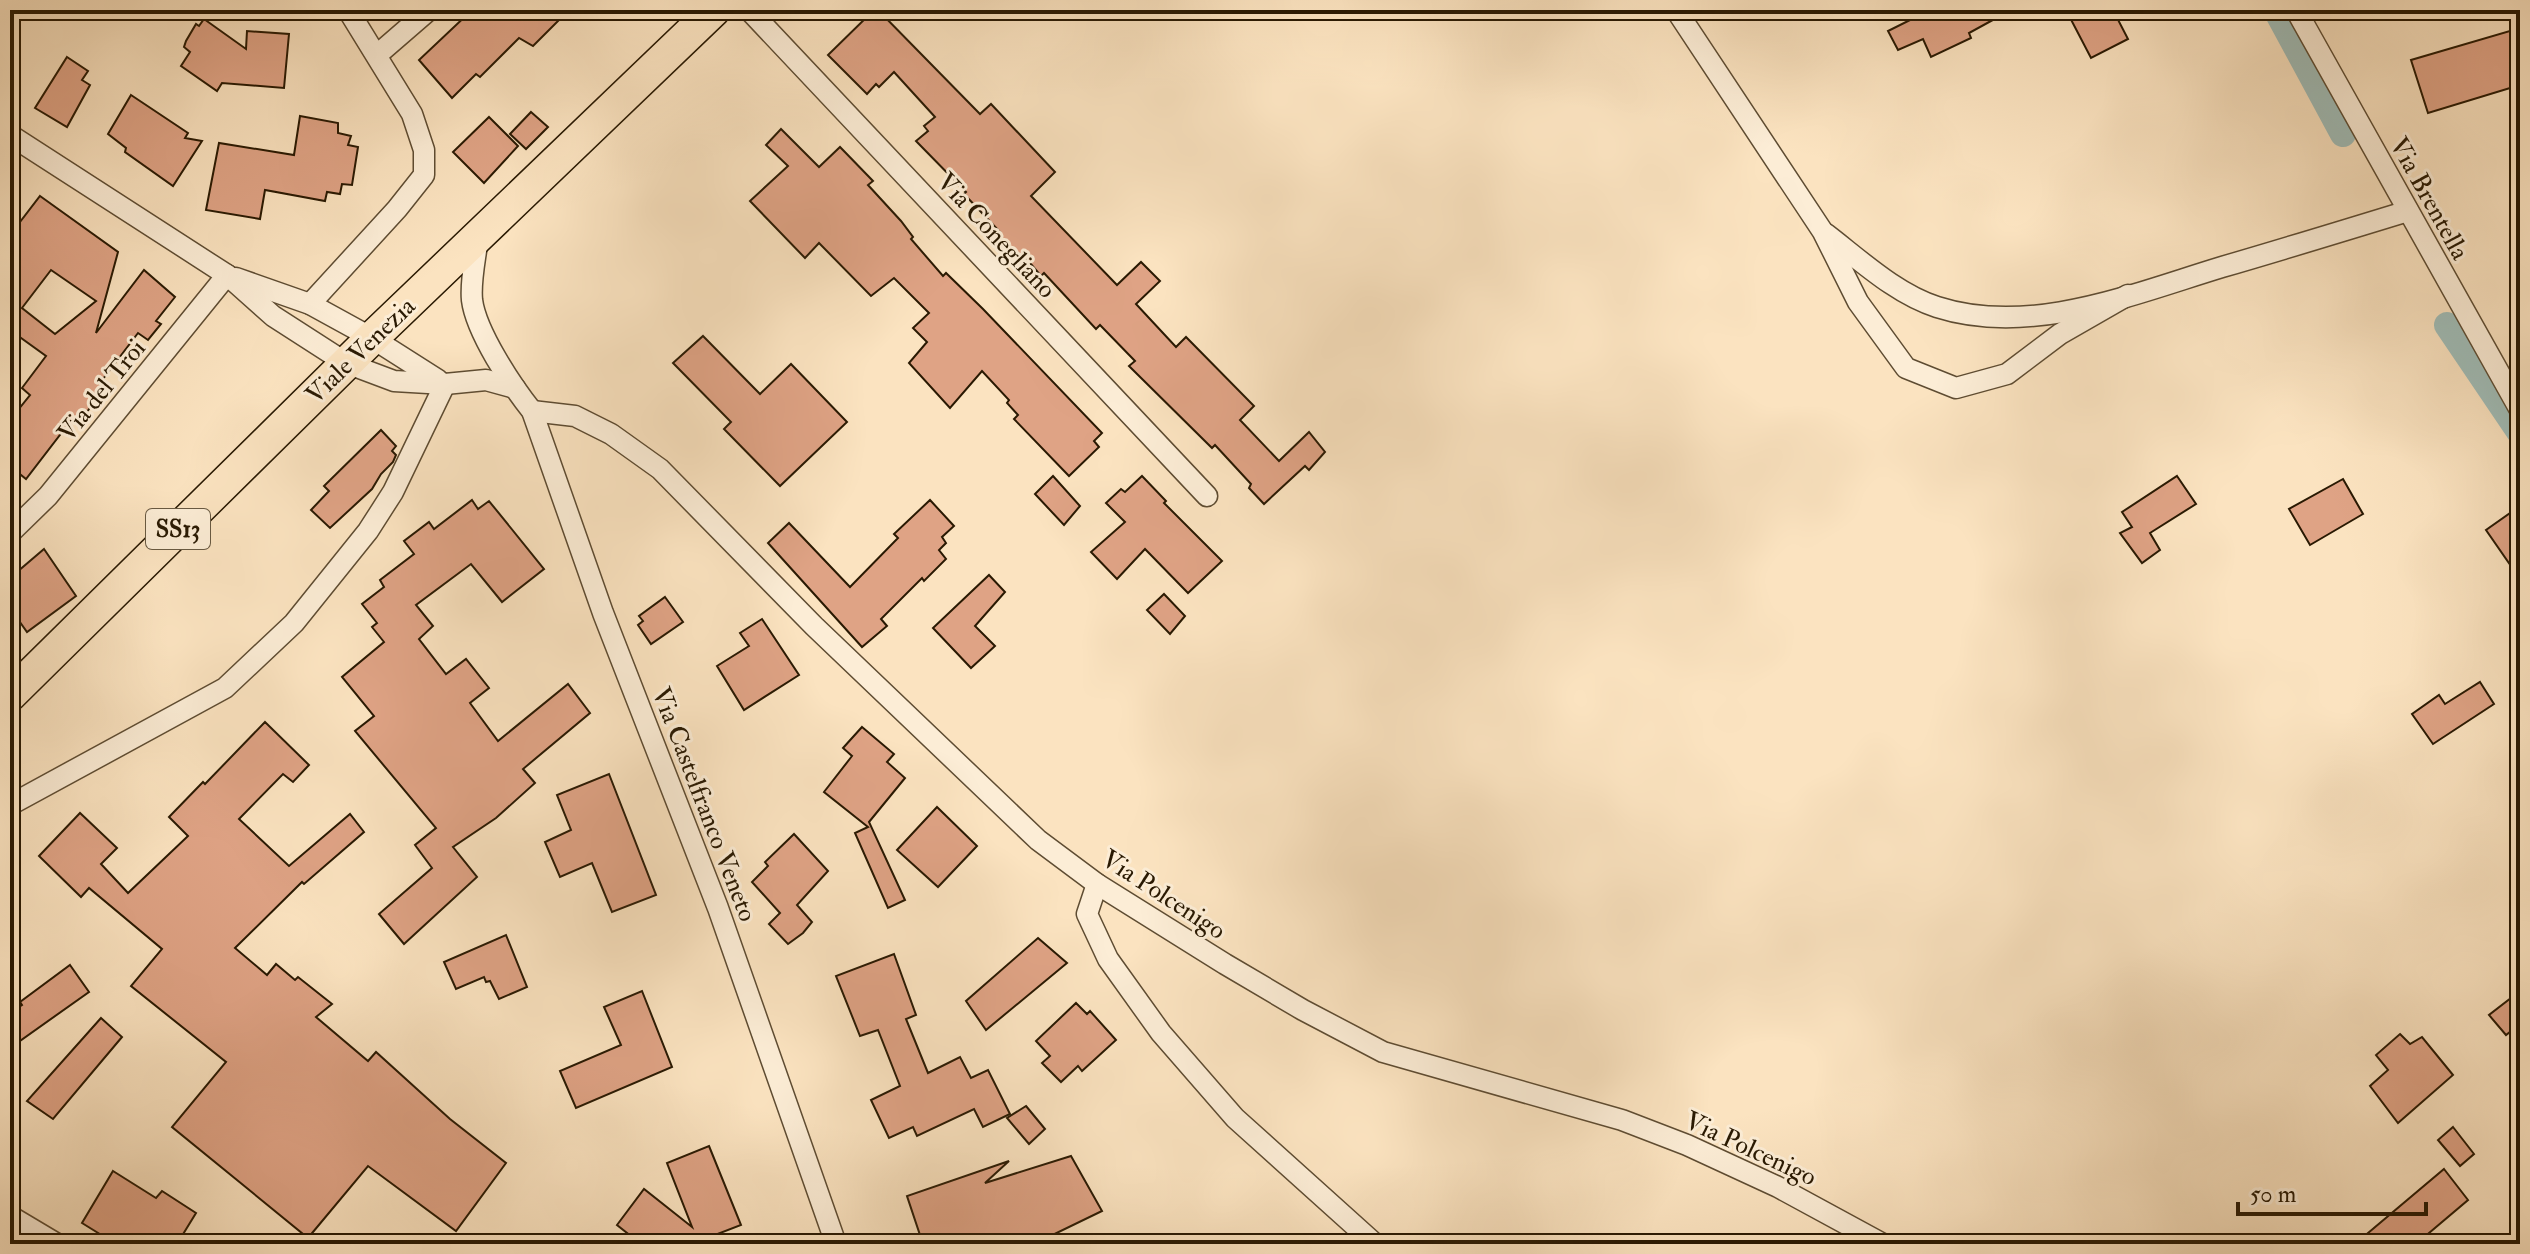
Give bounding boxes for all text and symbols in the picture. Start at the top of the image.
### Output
street label: Via Brentella [2382,132,2476,266]
street label: Via Conegliano [930,166,1063,305]
street label: Viale Venezia [299,290,423,411]
street label: Via del Troi [51,333,153,448]
road number: SS13 [146,509,210,549]
street label: Via Castelfranco Veneto [645,683,764,926]
street label: Via Polcenigo [1095,843,1232,947]
street label: Via Polcenigo [1680,1104,1822,1193]
scale bar [2238,1166,2426,1216]
text: 50 m [2250,1179,2297,1210]

